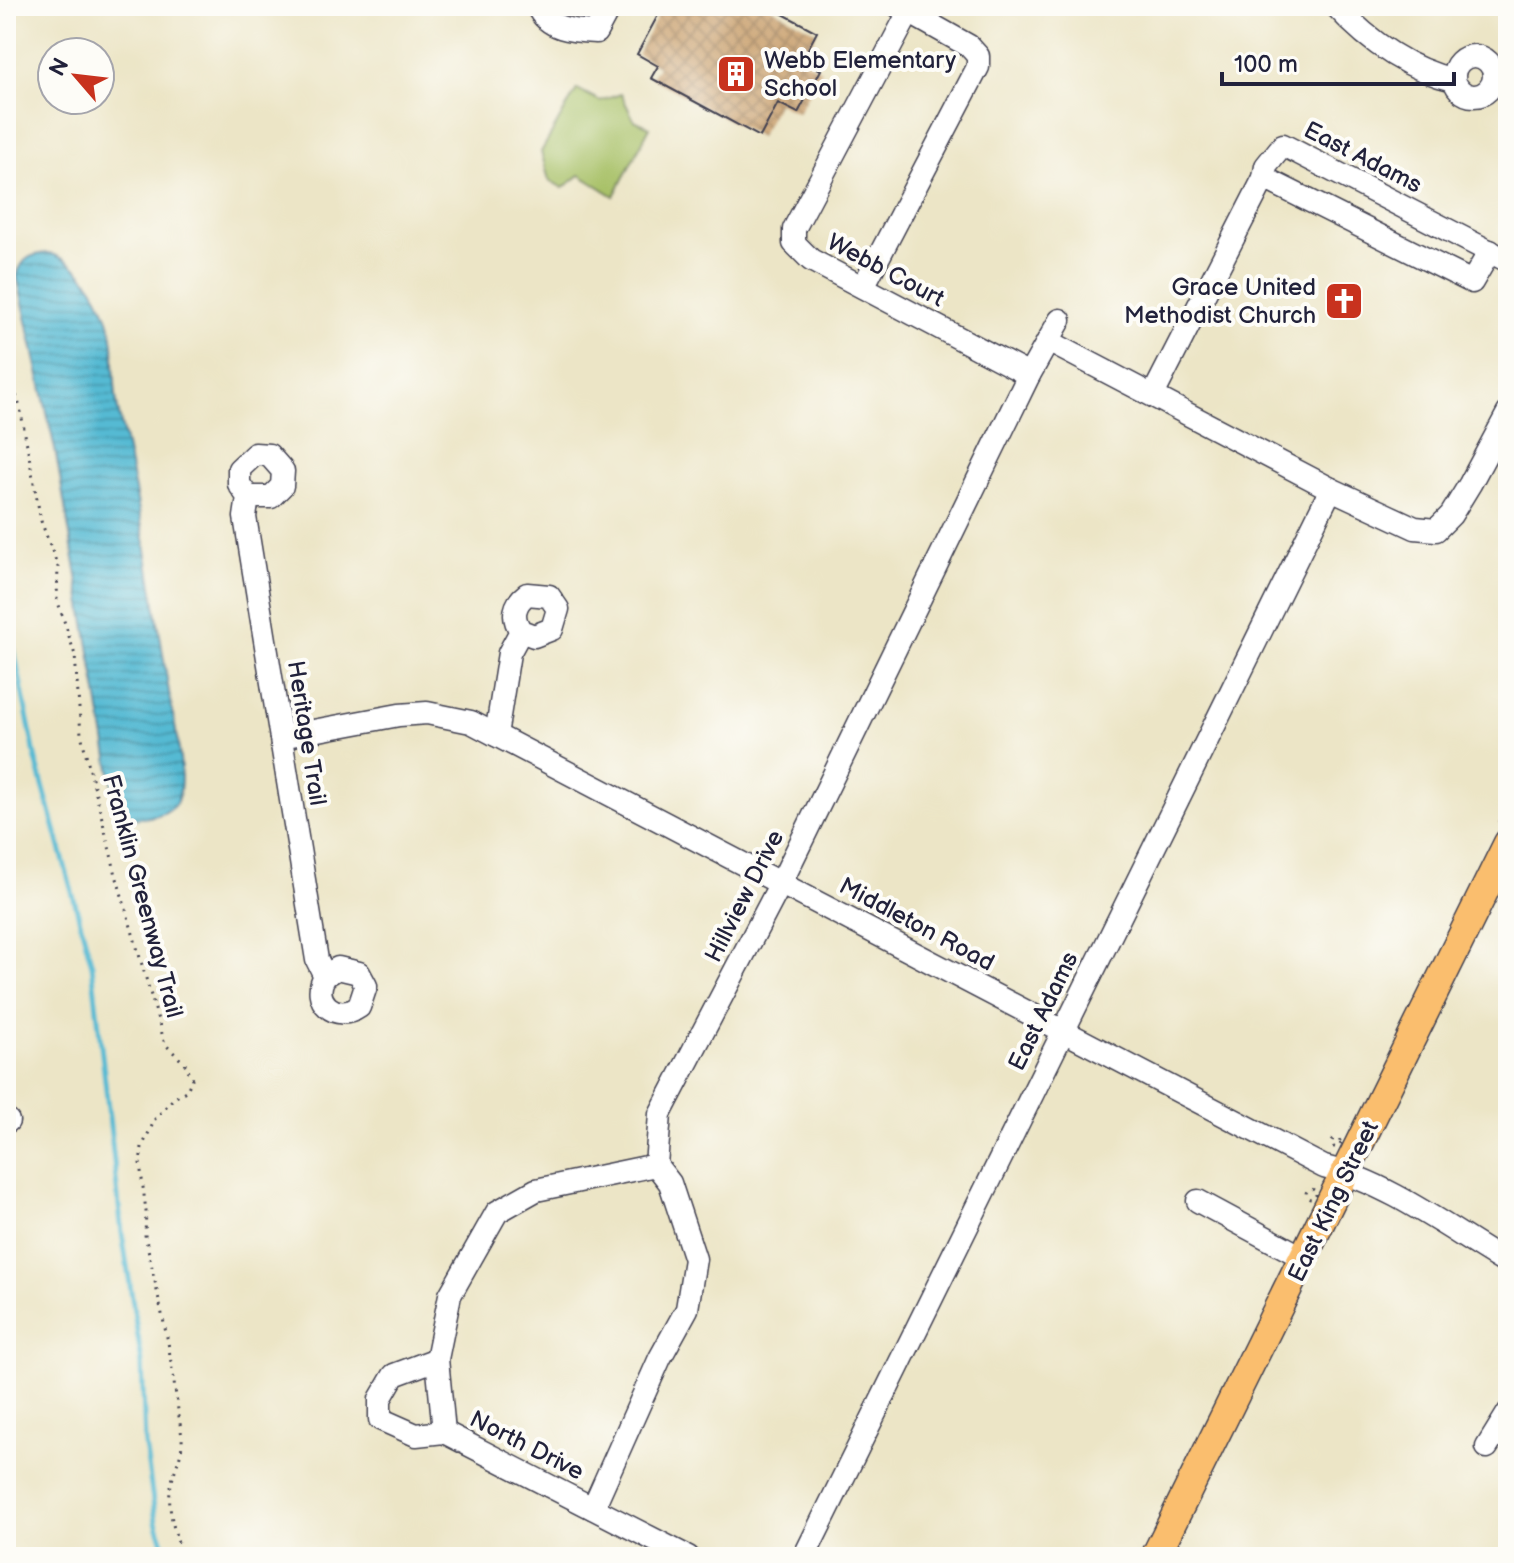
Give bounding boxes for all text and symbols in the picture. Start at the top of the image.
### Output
north arrow [36,36,116,116]
scale bar [1222,36,1454,86]
place label: Webb Elementary School [764,46,956,103]
text: 100 m [1234,50,1298,79]
building icon: Webb Elementary School [715,53,757,95]
text: N [44,54,75,81]
street label: East Adams [1299,115,1427,200]
street label: Webb Court [822,228,950,314]
place label: Grace United Methodist Church [1124,273,1316,330]
church icon: Grace United Methodist Church [1323,280,1365,322]
street label: Heritage Trail [281,659,332,808]
street label: Franklin Greenway Trail [96,771,189,1021]
street label: Hillview Drive [699,825,790,967]
street label: Middleton Road [834,871,999,978]
street label: East Adams [1002,947,1085,1075]
street label: East King Street [1282,1115,1385,1286]
street label: North Drive [465,1404,589,1487]

